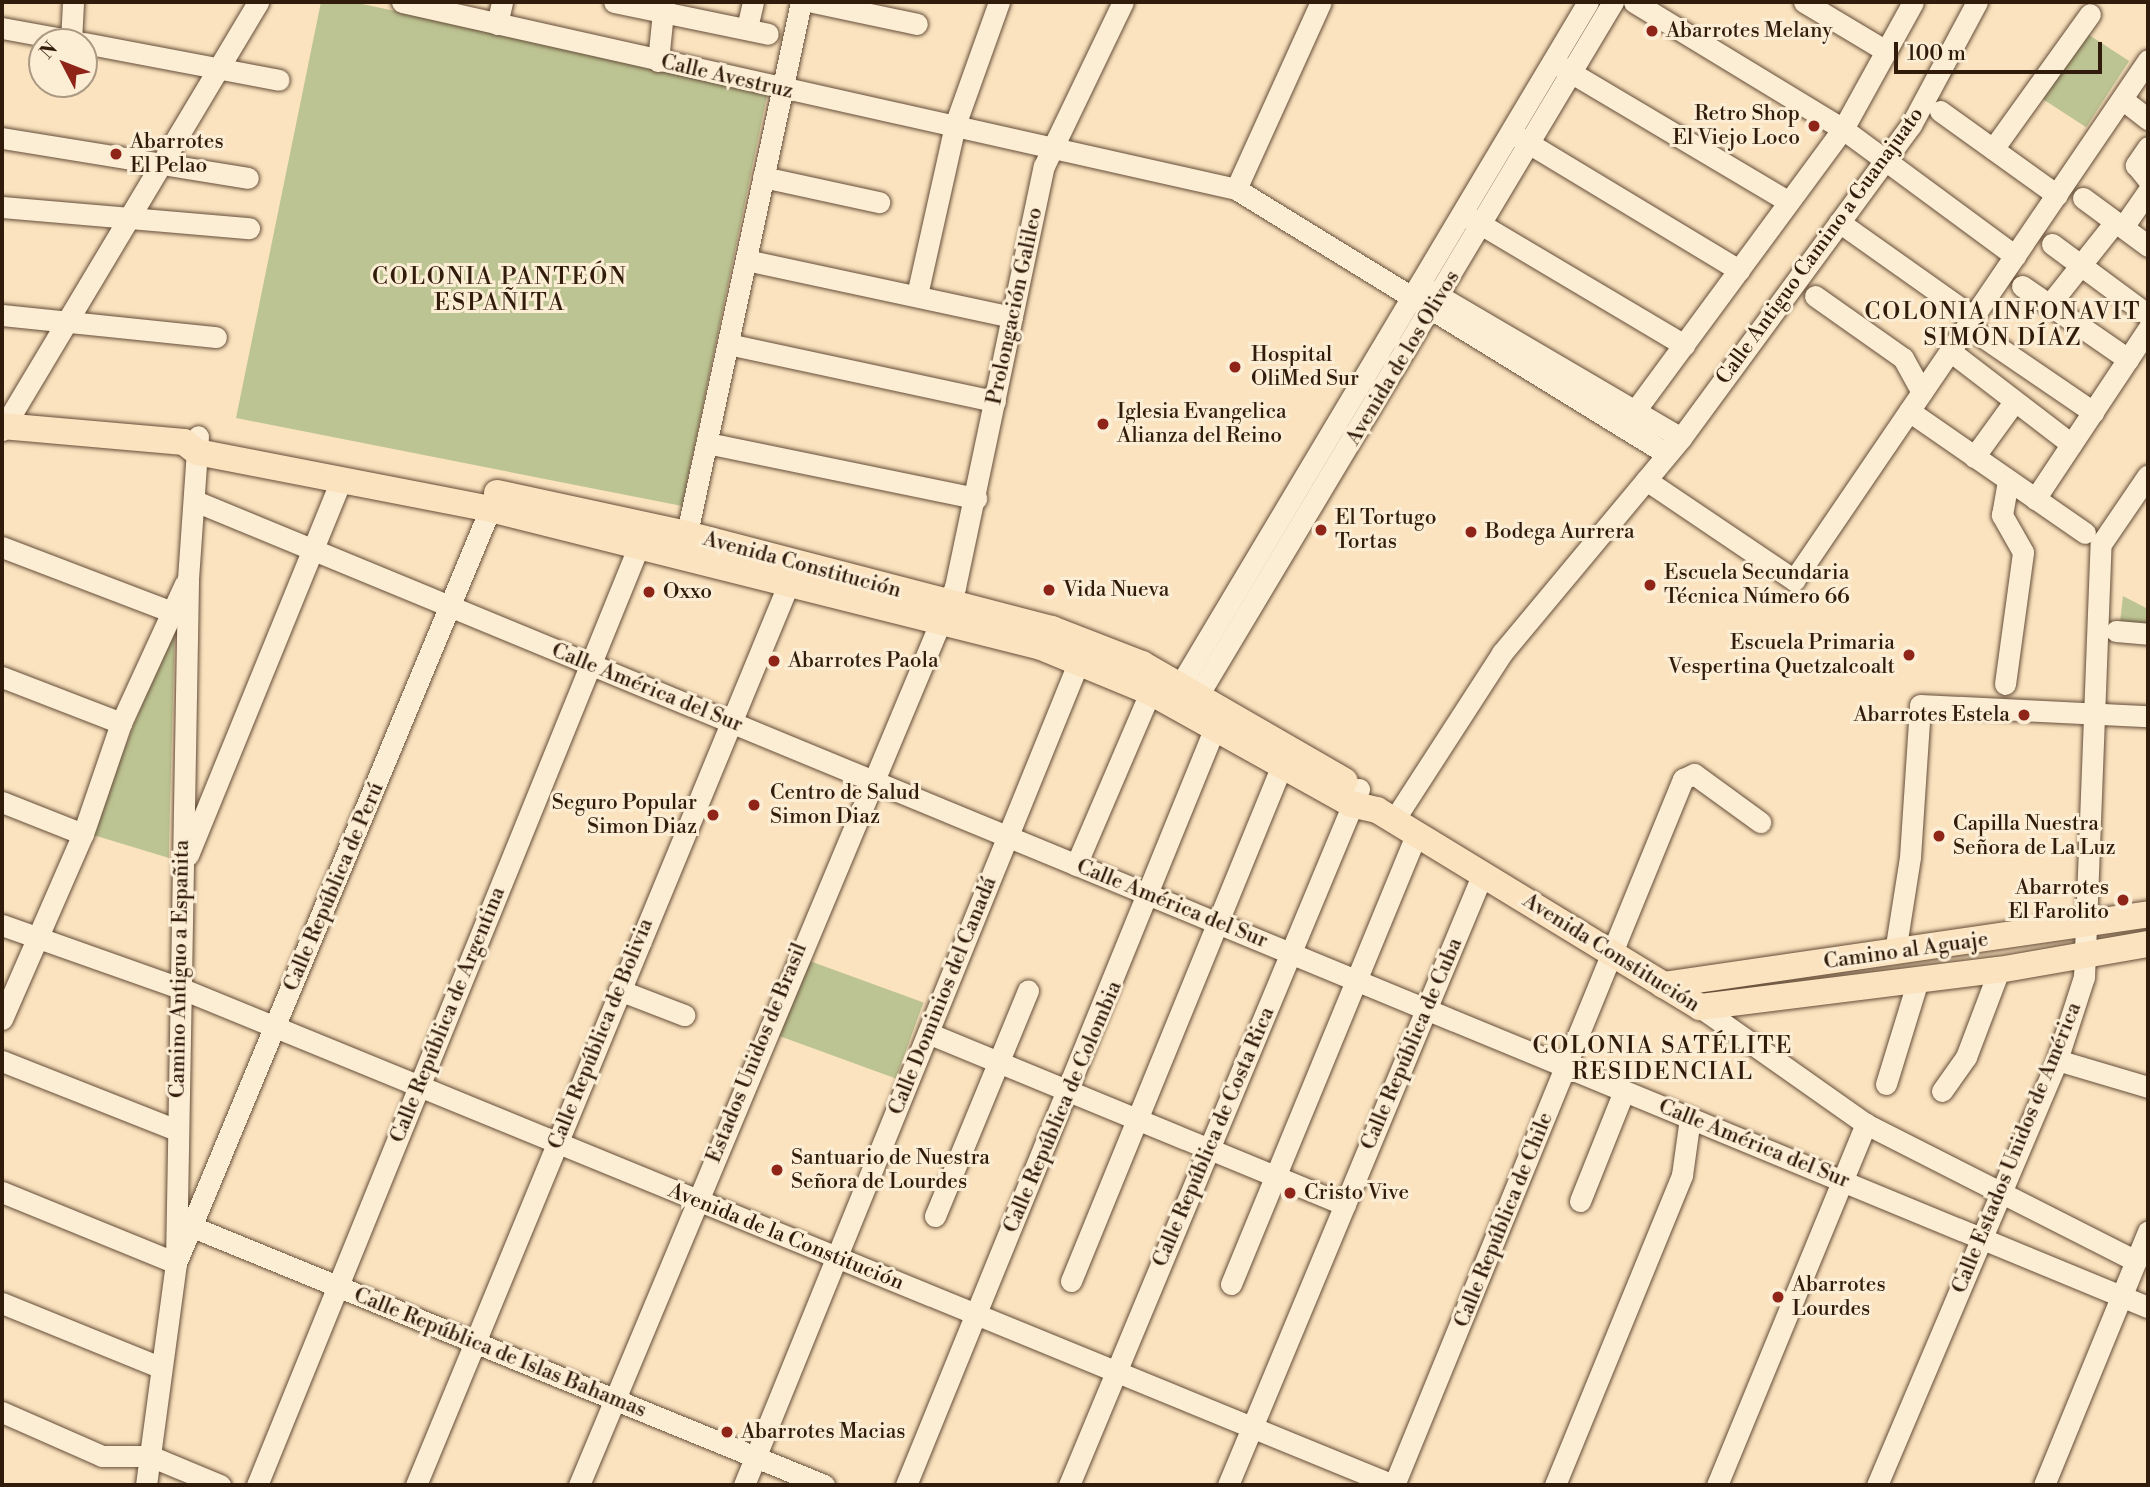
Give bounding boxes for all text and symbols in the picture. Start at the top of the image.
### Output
place label: Abarrotes Melany [1666,18,1833,44]
marker: Abarrotes Melany [1644,23,1660,39]
north arrow [28,28,98,98]
scale bar [1898,28,2106,72]
text: N [35,37,63,64]
text: 100 m [1907,41,1966,67]
street label: Calle Avestruz [658,50,796,104]
place label: Retro Shop El Viejo Loco [1672,101,1800,151]
street label: Calle Antiguo Camino a Guanajuato [1711,103,1929,389]
marker: Retro Shop El Viejo Loco [1806,118,1822,134]
place label: Abarrotes El Pelao [130,129,224,179]
marker: Abarrotes El Pelao [108,146,124,162]
street label: Prolongación Galileo [982,205,1048,407]
district label: COLONIA PANTEÓN ESPAÑITA [374,263,626,317]
street label: Avenida de los Olivos [1341,266,1465,450]
district label: COLONIA INFONAVIT SIMÓN DÍAZ [1867,298,2139,352]
place label: Hospital OliMed Sur [1251,342,1359,392]
marker: Hospital OliMed Sur [1225,357,1245,377]
place label: Iglesia Evangelica Alianza del Reino [1117,399,1287,449]
marker: Iglesia Evangelica Alianza del Reino [1095,416,1111,432]
place label: El Tortugo Tortas [1335,505,1436,555]
place label: Bodega Aurrera [1485,519,1635,545]
marker: El Tortugo Tortas [1313,522,1329,538]
marker: Bodega Aurrera [1463,524,1479,540]
street label: Avenida Constitución [700,526,904,604]
place label: Escuela Secundaria Técnica Número 66 [1664,560,1850,610]
place label: Vida Nueva [1063,577,1169,603]
marker: Escuela Secundaria Técnica Número 66 [1642,577,1658,593]
place label: Oxxo [663,579,712,605]
marker: Vida Nueva [1041,582,1057,598]
marker: Oxxo [641,584,657,600]
place label: Escuela Primaria Vespertina Quetzalcoalt [1668,630,1895,680]
street label: Calle América del Sur [548,638,746,738]
marker: Escuela Primaria Vespertina Quetzalcoalt [1901,647,1917,663]
place label: Abarrotes Paola [788,648,939,674]
marker: Abarrotes Paola [766,653,782,669]
place label: Abarrotes Estela [1853,702,2010,728]
marker: Abarrotes Estela [2016,707,2032,723]
street label: Calle República de Perú [279,779,389,995]
place label: Centro de Salud Simon Diaz [770,780,920,830]
place label: Seguro Popular Simon Diaz [552,790,697,840]
marker: Centro de Salud Simon Diaz [744,795,764,815]
marker: Seguro Popular Simon Diaz [703,805,723,825]
place label: Capilla Nuestra Señora de La Luz [1953,811,2116,861]
marker: Capilla Nuestra Señora de La Luz [1931,828,1947,844]
street label: Camino Antiguo a Españita [165,840,195,1098]
street label: Calle América del Sur [1073,854,1271,954]
street label: Calle Dominios del Canadá [884,873,1002,1119]
place label: Abarrotes El Farolito [2008,875,2109,925]
street label: Calle República de Argentina [385,883,511,1147]
street label: Avenida Constitución [1518,888,1704,1018]
marker: Abarrotes El Farolito [2115,892,2131,908]
street label: Calle República de Bolivia [543,915,659,1153]
street label: Camino al Aguaje [1822,927,1990,975]
street label: Calle República de Cuba [1356,934,1468,1154]
street label: Estados Unidos de Brasil [701,939,813,1167]
street label: Calle República de Colombia [998,977,1128,1237]
street label: Calle Estados Unidos de América [1947,999,2087,1297]
street label: Calle República de Costa Rica [1148,1003,1280,1271]
district label: COLONIA SATÉLITE RESIDENCIAL [1535,1032,1791,1086]
street label: Calle América del Sur [1655,1094,1853,1194]
street label: Calle República de Chile [1449,1109,1559,1331]
place label: Santuario de Nuestra Señora de Lourdes [791,1145,990,1195]
marker: Santuario de Nuestra Señora de Lourdes [769,1162,785,1178]
street label: Avenida de la Constitución [664,1178,908,1296]
place label: Cristo Vive [1304,1180,1409,1206]
marker: Cristo Vive [1282,1185,1298,1201]
place label: Abarrotes Lourdes [1792,1272,1886,1322]
street label: Calle República de Islas Bahamas [350,1283,650,1423]
marker: Abarrotes Lourdes [1770,1289,1786,1305]
place label: Abarrotes Macias [741,1419,906,1445]
marker: Abarrotes Macias [719,1424,735,1440]

